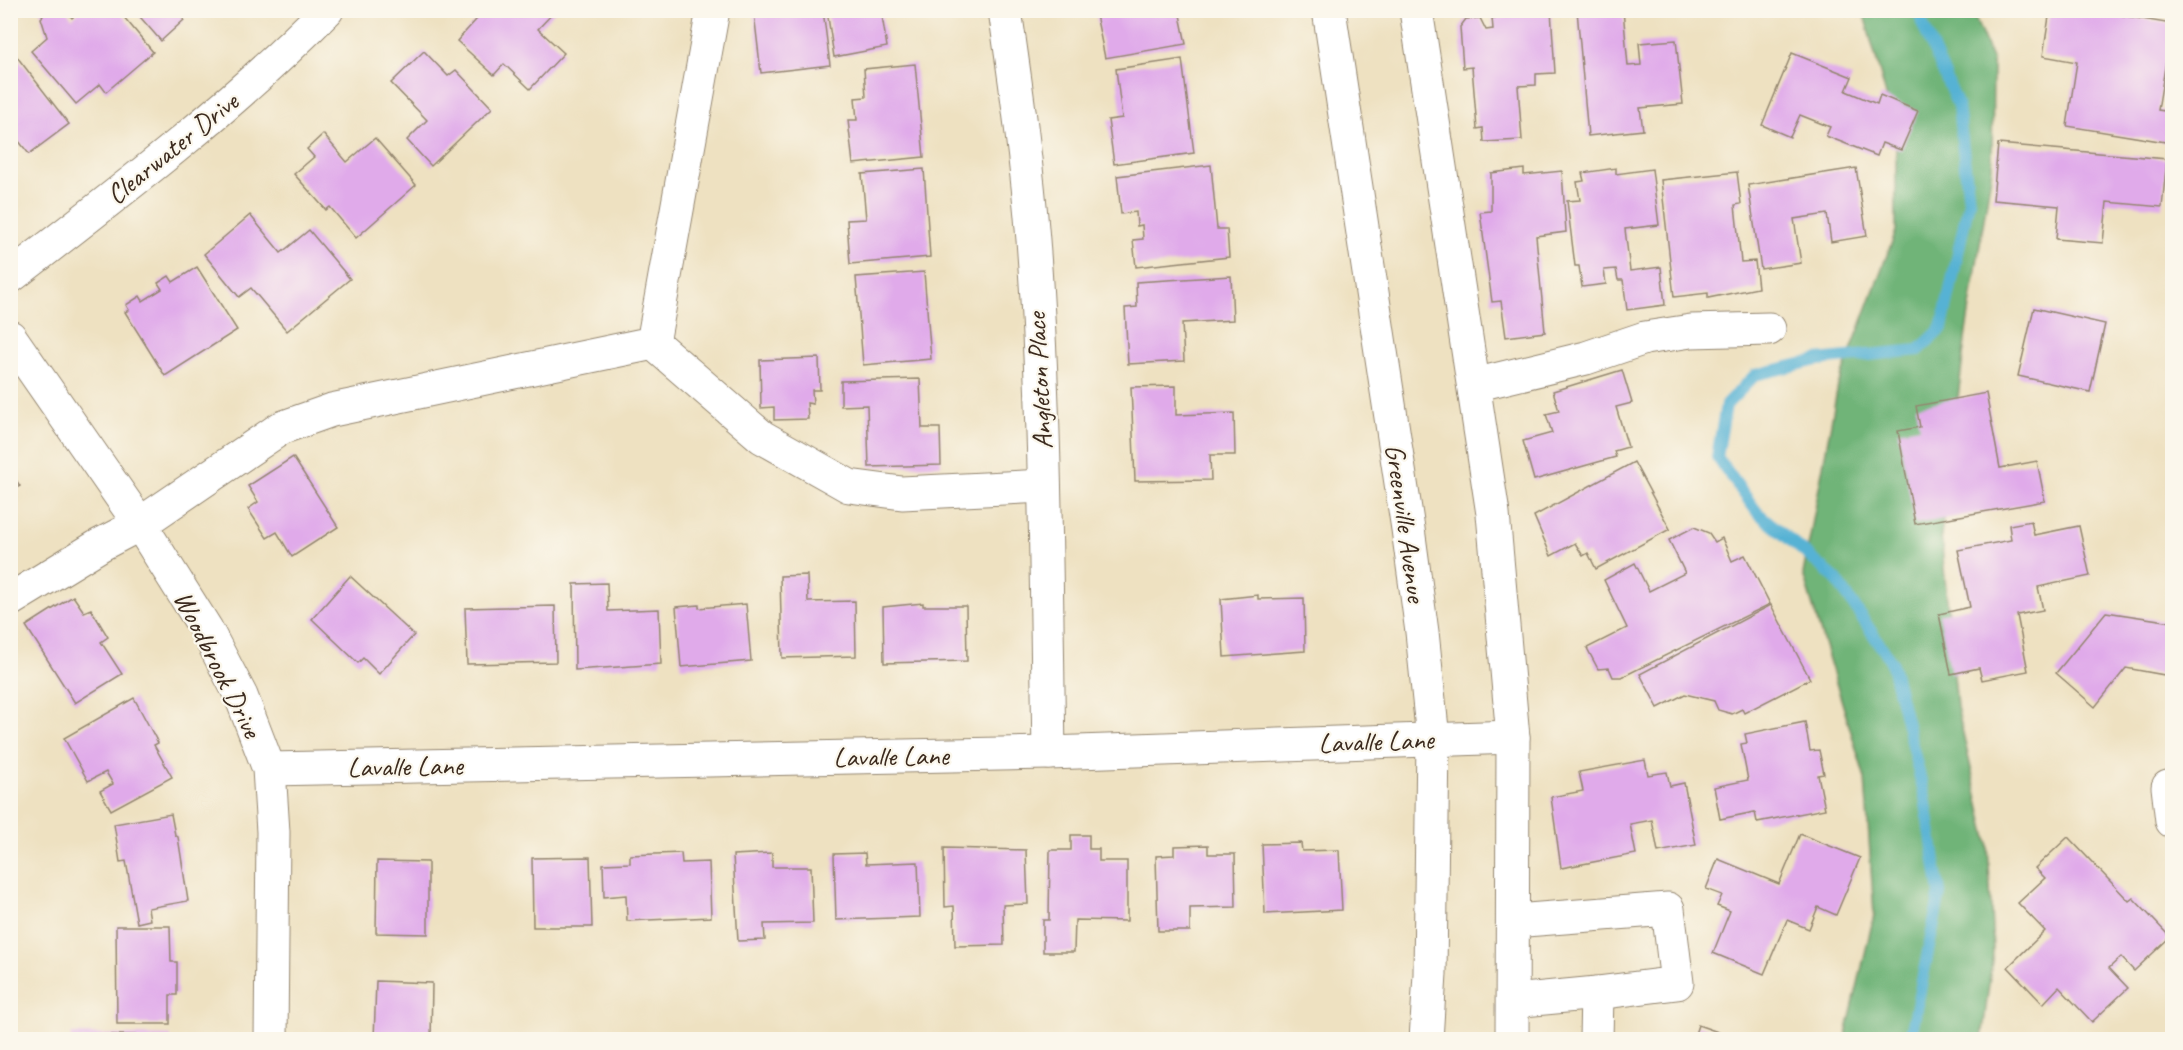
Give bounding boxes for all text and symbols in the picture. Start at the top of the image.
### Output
street label: Clearwater Drive [99,83,246,212]
street label: Angleton Place [1018,310,1060,450]
street label: Greenville Avenue [1378,442,1435,606]
street label: Woodbrook Drive [166,585,271,745]
street label: Lavalle Lane [1318,721,1436,761]
street label: Lavalle Lane [833,737,951,775]
street label: Lavalle Lane [347,747,465,785]

